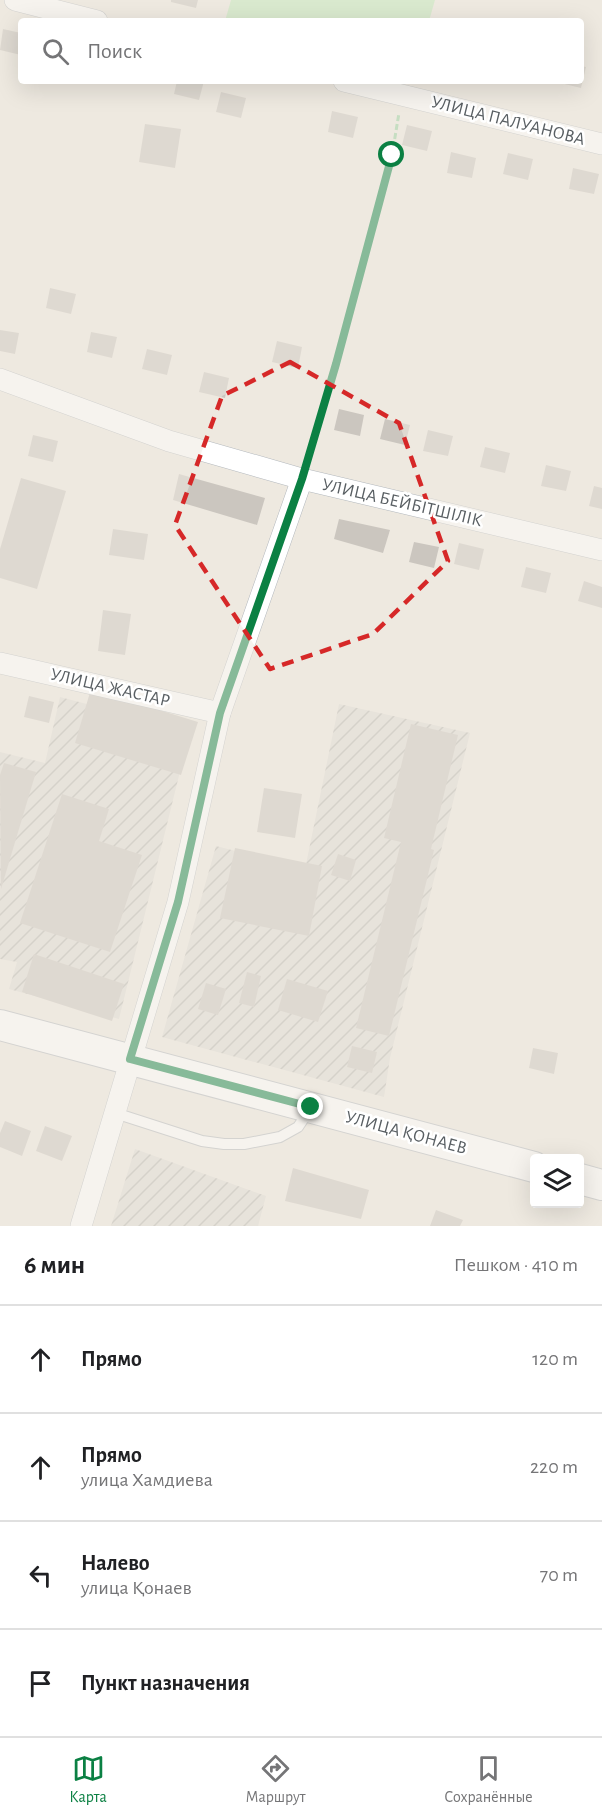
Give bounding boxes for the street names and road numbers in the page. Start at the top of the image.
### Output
street label: УЛИЦА ПАЛУАНОВА [429,93,587,149]
street label: УЛИЦА БЕЙБІТШІЛІК [320,474,485,530]
street label: УЛИЦА ЖАСТАР [49,666,171,710]
street label: УЛИЦА ҚОНАЕВ [343,1108,469,1158]

